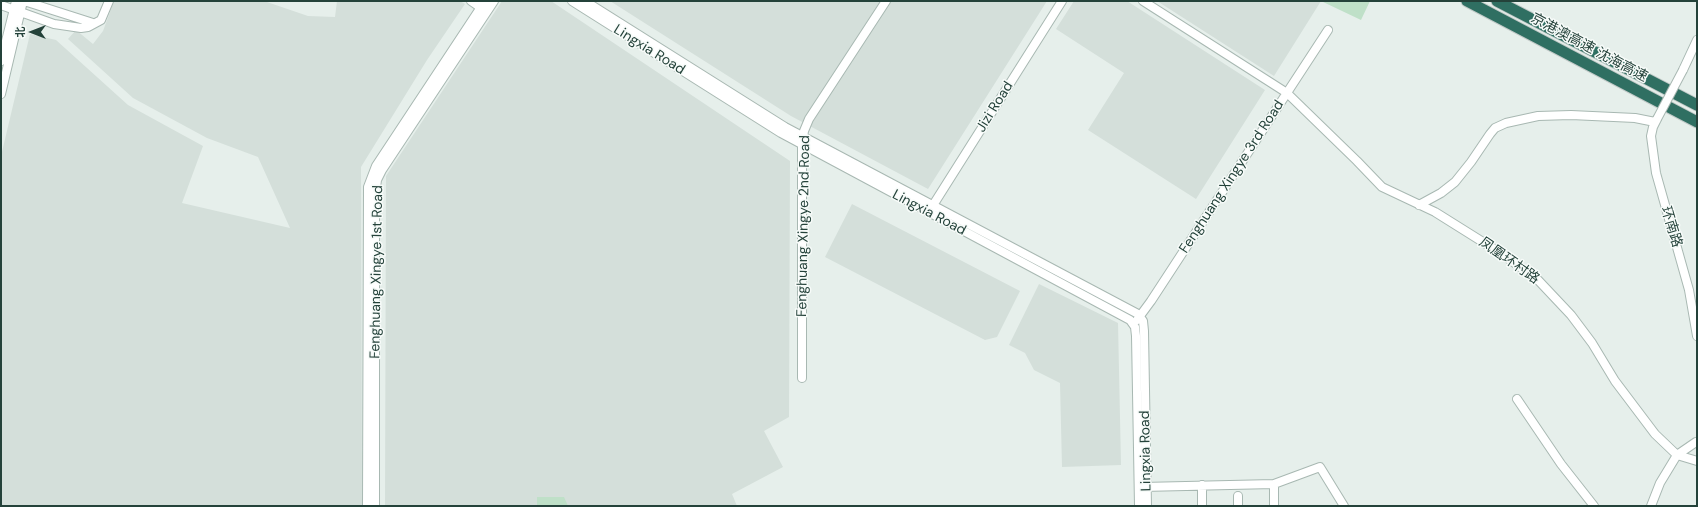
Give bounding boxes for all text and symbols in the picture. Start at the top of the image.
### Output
street label: 京港澳高速 沈海高速 [1528,10,1650,86]
north arrow [12,12,52,52]
street label: Lingxia Road [610,21,688,79]
text: 北 [13,27,27,38]
street label: Jizi Road [973,79,1017,135]
street label: Fenghuang Xingye 3rd Road [1176,97,1288,257]
street label: Fenghuang Xingye 2nd Road [794,135,814,317]
street label: Fenghuang Xingye 1st Road [367,185,387,359]
street label: Lingxia Road [889,187,969,239]
street label: 环南路 [1657,204,1685,250]
street label: 凤凰环村路 [1476,234,1542,288]
street label: Lingxia Road [1137,410,1155,492]

